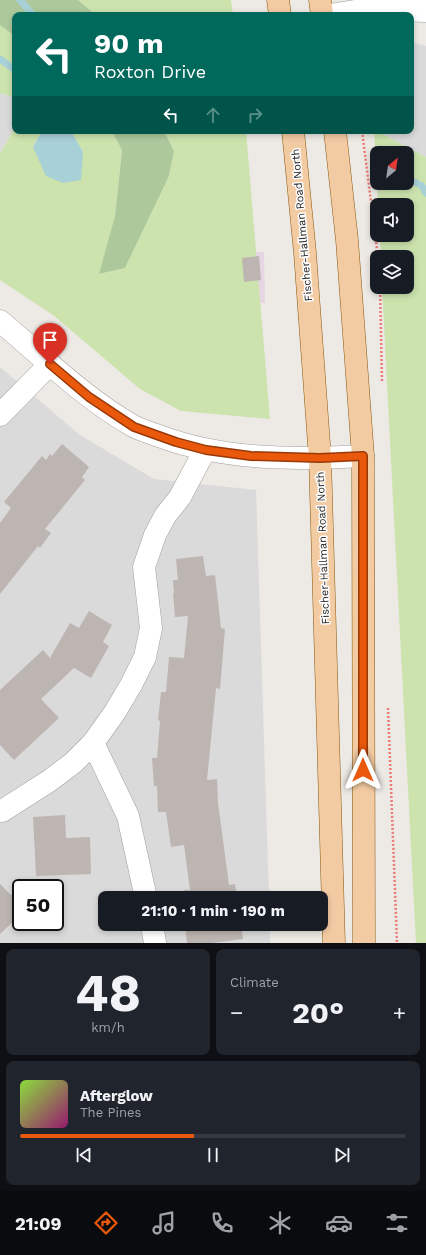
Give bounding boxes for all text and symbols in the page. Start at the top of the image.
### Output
text: 90 m [94,27,164,60]
icon: left [28,28,80,80]
text: Roxton Drive [94,61,206,82]
icon: left [160,104,182,126]
icon: ahead [202,104,224,126]
icon: right [244,104,266,126]
north arrow [370,146,414,190]
map controls [370,146,414,294]
street label: Fischer-Hallman Road North [289,148,315,302]
button: sound [370,198,414,242]
button: layers [370,250,414,294]
pin [33,323,67,364]
icon: arrive [39,329,61,351]
street label: Fischer-Hallman Road North [314,471,332,625]
position arrow [342,749,384,791]
speed limit sign: 50 [12,879,64,931]
text: 21:10 · 1 min · 190 m [141,902,285,920]
text: 48 [75,963,141,1024]
text: Climate [230,975,279,990]
text: 20° [292,995,344,1030]
text: − [230,1000,243,1025]
text: + [393,1000,406,1025]
text: km/h [91,1020,125,1035]
text: Afterglow [80,1087,153,1105]
text: The Pines [80,1105,141,1120]
icon: previous [73,1144,95,1166]
icon: pause [202,1144,224,1166]
icon: next [331,1144,353,1166]
icon: directions [92,1209,120,1237]
icon: music [150,1209,178,1237]
icon: phone [208,1209,236,1237]
icon: climate [266,1209,294,1237]
icon: car [325,1209,353,1237]
icon: filters [383,1209,411,1237]
text: 21:09 [15,1213,62,1234]

